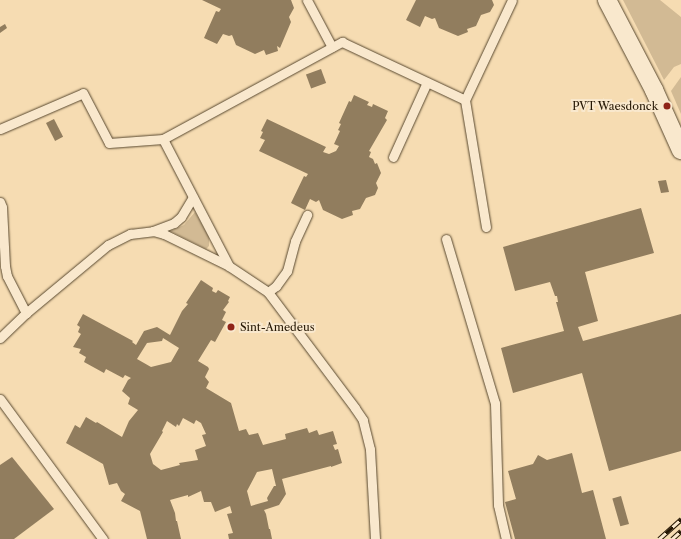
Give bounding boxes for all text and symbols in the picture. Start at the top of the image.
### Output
place label: PVT Waesdonck [571,99,658,113]
marker: PVT Waesdonck [661,100,673,112]
place label: Sint-Amedeus [240,320,314,334]
marker: Sint-Amedeus [225,321,237,333]

